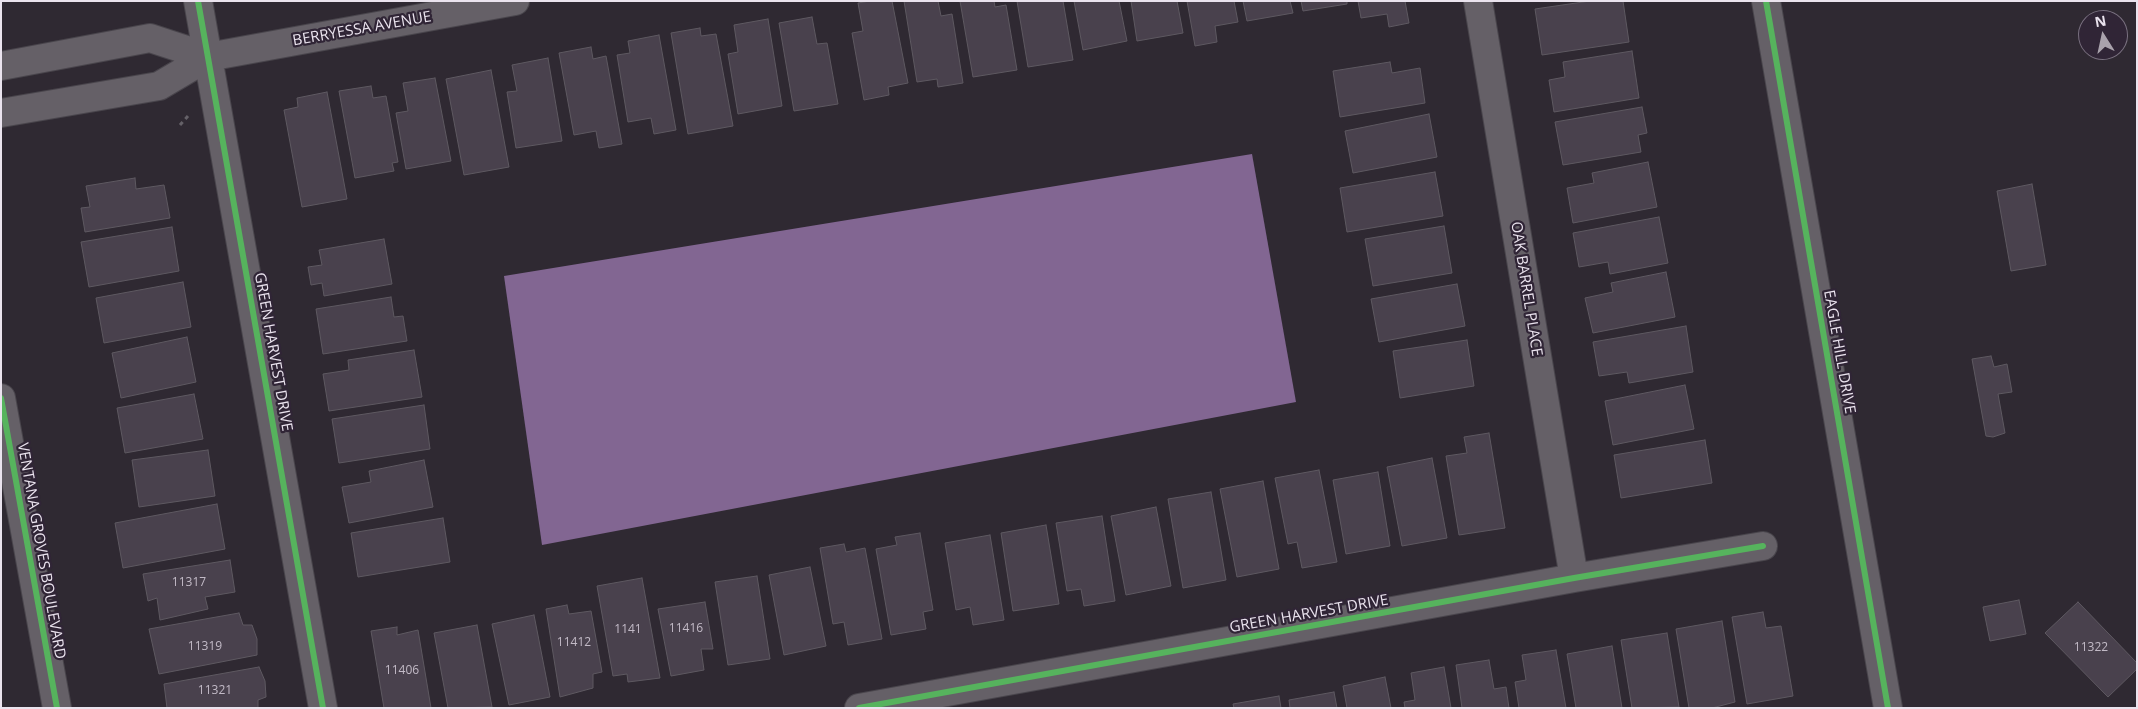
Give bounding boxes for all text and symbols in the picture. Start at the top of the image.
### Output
street label: BERRYESSA AVENUE [291,8,433,50]
north arrow [2078,10,2128,60]
text: N [2093,10,2108,31]
street label: OAK BARREL PLACE [1506,220,1546,358]
street label: GREEN HARVEST DRIVE [250,271,296,433]
street label: EAGLE HILL DRIVE [1819,289,1859,415]
street label: VENTANA GROVES BOULEVARD [13,441,69,661]
house number: 11317 [172,576,206,590]
street label: GREEN HARVEST DRIVE [1228,591,1390,637]
house number: 11416 [669,622,703,636]
house number: 1141 [614,623,642,637]
house number: 11412 [557,636,591,650]
house number: 11319 [188,640,222,654]
house number: 11322 [2074,641,2108,655]
house number: 11406 [385,664,419,678]
house number: 11321 [198,684,232,698]

